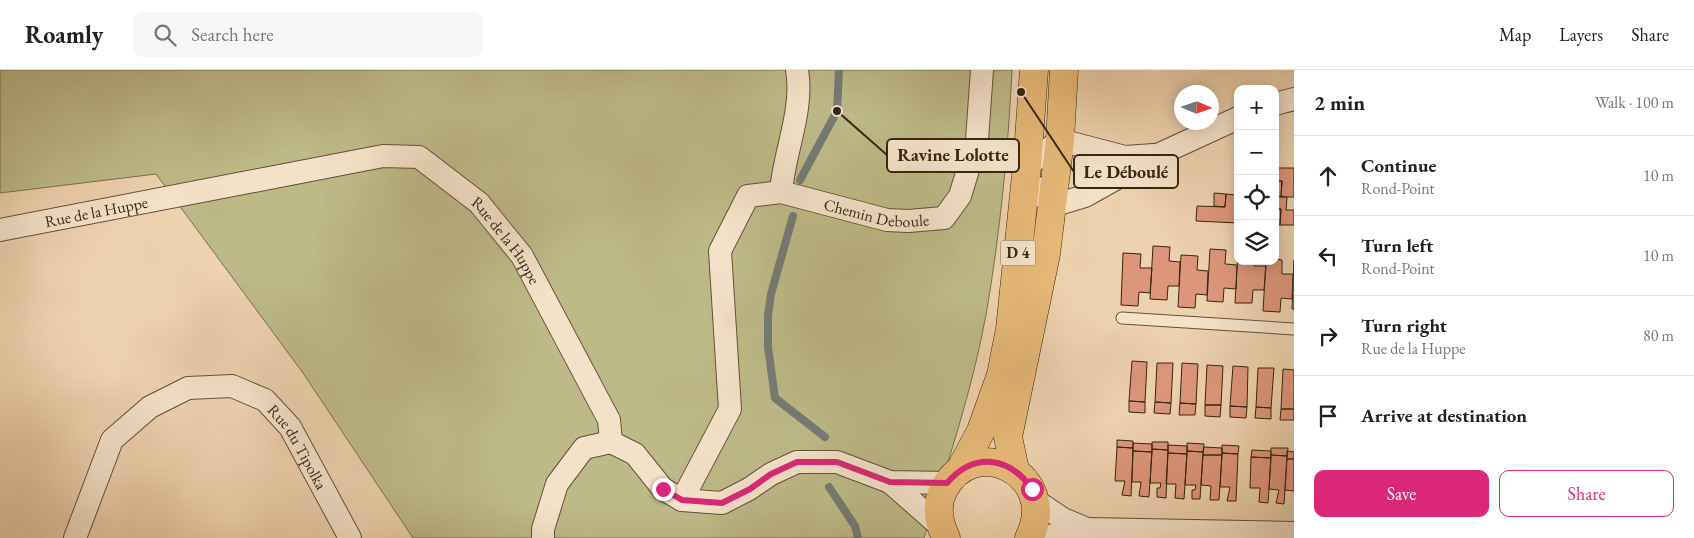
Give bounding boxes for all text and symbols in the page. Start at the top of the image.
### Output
search box [133,12,483,57]
text: Roamly [25,19,103,50]
icon: search [151,21,179,49]
text: Search here [191,22,274,47]
text: Map [1499,23,1531,46]
text: Layers [1559,23,1603,46]
text: Share [1631,23,1669,46]
north arrow [1174,85,1219,130]
map controls [1234,85,1279,265]
button: + [1234,85,1279,130]
text: 2 min [1314,89,1365,116]
text: Walk · 100 m [1595,92,1674,113]
button: − [1234,130,1279,175]
callout: Ravine Lolotte [887,139,1019,172]
text: Ravine Lolotte [897,143,1009,166]
text: Continue [1361,153,1436,178]
callout: Le Déboulé [1074,155,1178,188]
text: Le Déboulé [1084,160,1169,183]
icon: ahead [1314,162,1342,190]
text: 10 m [1643,165,1674,186]
button: locate [1234,175,1279,220]
text: Rond-Point [1361,178,1435,199]
street label: Rue de la Huppe [468,191,545,288]
street label: Rue de la Huppe [43,192,150,232]
street label: Chemin Deboule [822,194,930,232]
button: layers [1234,220,1279,265]
text: Turn left [1361,233,1433,258]
road number: D 4 [1000,240,1036,266]
icon: left [1314,242,1342,270]
text: 10 m [1643,245,1674,266]
text: Rond-Point [1361,258,1435,279]
text: Turn right [1361,313,1447,338]
icon: right [1314,322,1342,350]
text: 80 m [1643,325,1674,346]
text: Rue de la Huppe [1361,338,1465,359]
street label: Rue du Tipolka [263,400,332,494]
icon: arrive [1314,402,1342,430]
text: Arrive at destination [1361,403,1527,428]
button: Save [1314,470,1489,517]
button: Share [1499,470,1674,517]
route end [652,478,675,501]
route start [1021,478,1044,501]

